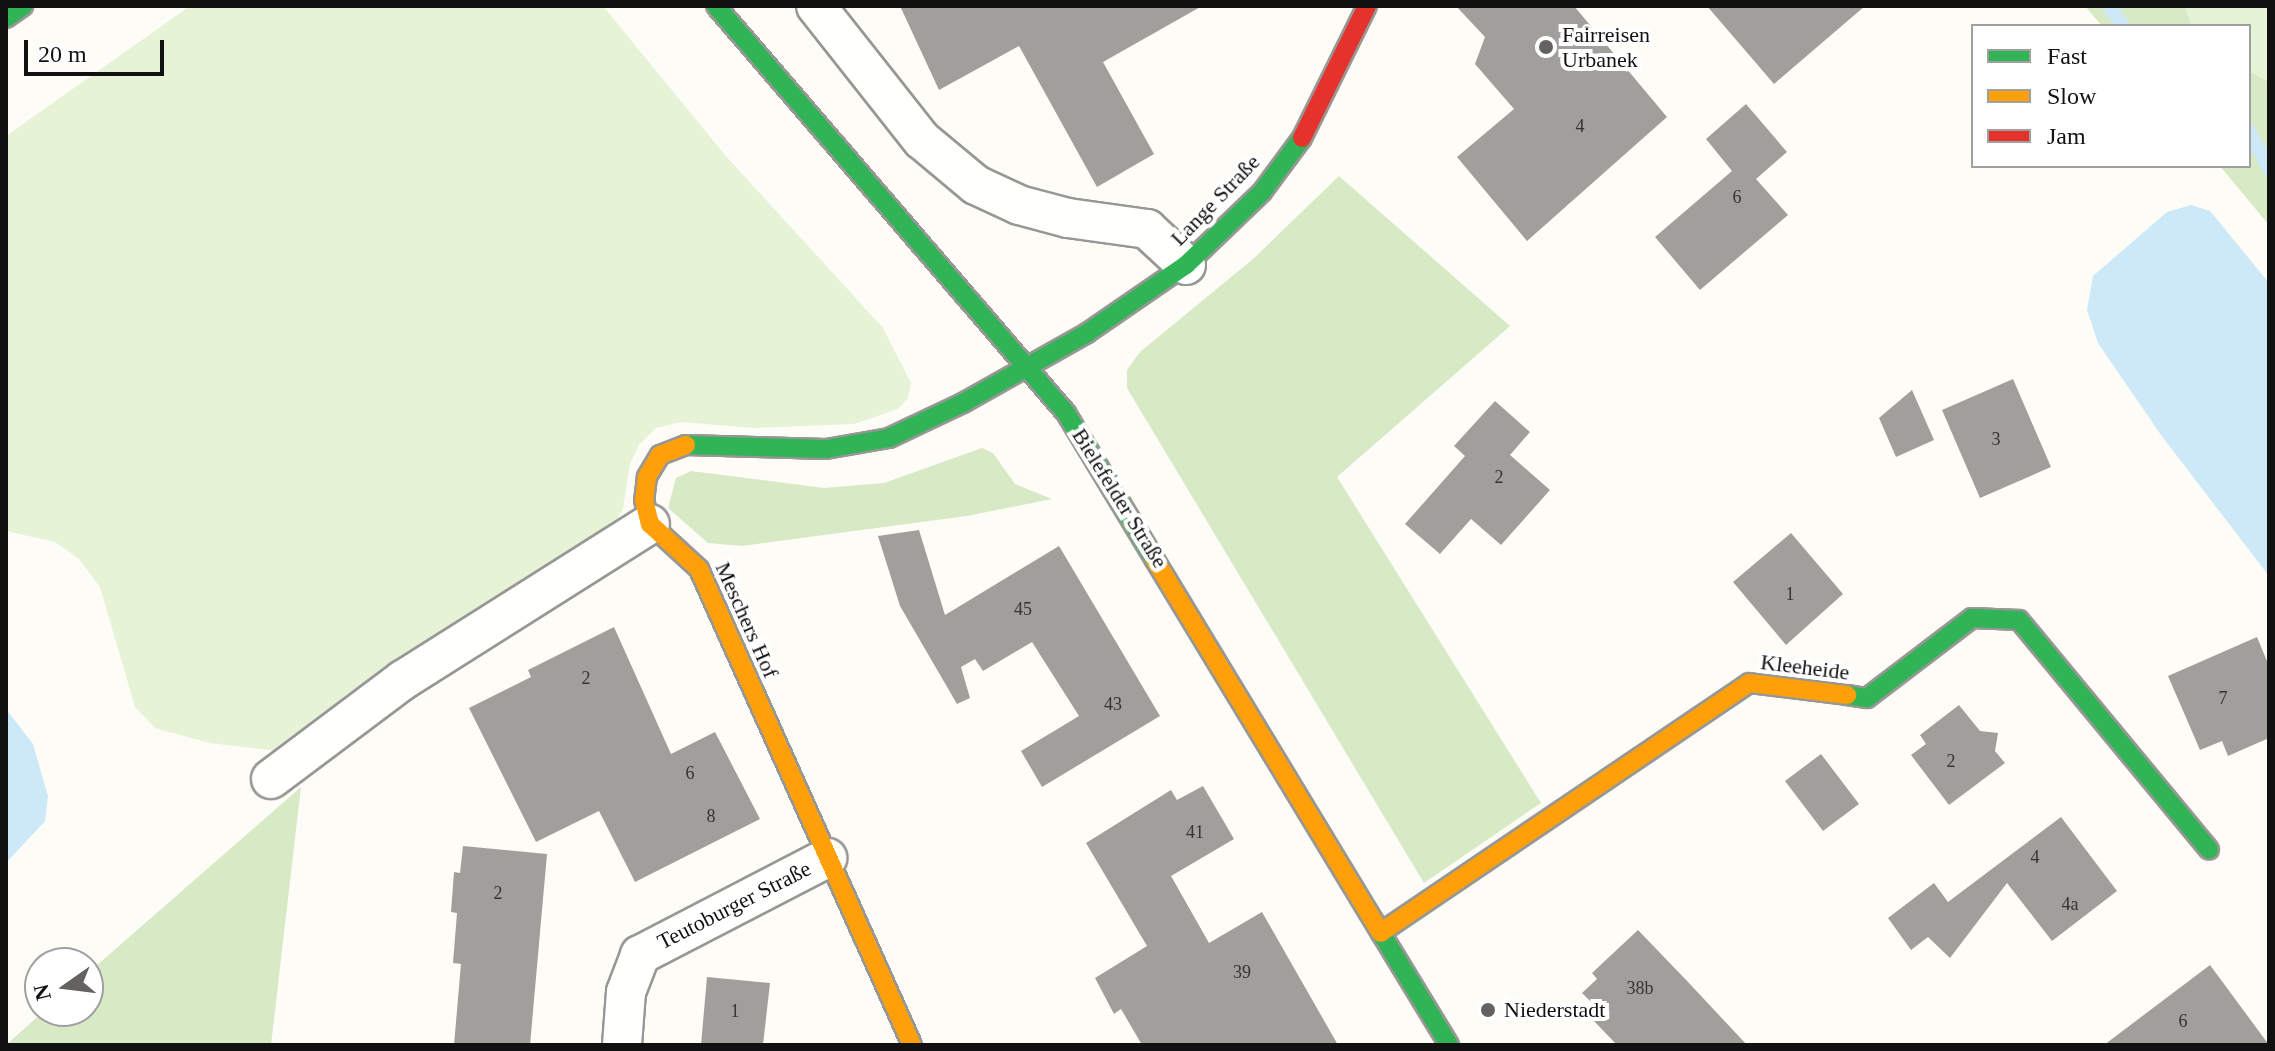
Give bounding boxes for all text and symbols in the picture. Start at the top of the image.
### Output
place label: Fairreisen Urbanek [1562,21,1650,72]
scale bar [28,24,168,74]
legend [1971,24,2251,168]
marker: Fairreisen Urbanek [1537,38,1555,56]
text: 20 m [38,41,87,67]
text: Fast [2047,43,2087,69]
text: Slow [2047,83,2096,109]
house number: 4 [1576,115,1584,137]
text: Jam [2047,123,2086,149]
street label: Lange Straße [1165,149,1265,251]
house number: 6 [1732,186,1742,208]
street label: Bielefelder Straße [1067,423,1173,573]
house number: 3 [1992,428,2000,450]
house number: 2 [1494,466,1504,488]
street label: Meschers Hof [710,558,784,682]
house number: 1 [1786,583,1794,605]
house number: 45 [1014,598,1032,620]
street label: Kleeheide [1759,648,1851,686]
house number: 2 [582,667,590,689]
house number: 7 [2218,687,2228,709]
house number: 43 [1104,693,1122,715]
house number: 2 [1946,750,1956,772]
house number: 6 [686,762,694,784]
house number: 8 [706,805,716,827]
house number: 41 [1186,821,1204,843]
house number: 4 [2030,846,2040,868]
street label: Teutoburger Straße [653,855,815,955]
house number: 2 [494,882,502,904]
house number: 4a [2062,893,2078,915]
north arrow [24,947,104,1027]
house number: 39 [1233,961,1251,983]
house number: 38b [1626,977,1654,999]
text: N [28,982,56,1003]
place label: Niederstadt [1504,997,1605,1023]
house number: 1 [730,1000,740,1022]
marker: Niederstadt [1479,1001,1497,1019]
house number: 6 [2178,1010,2188,1032]

